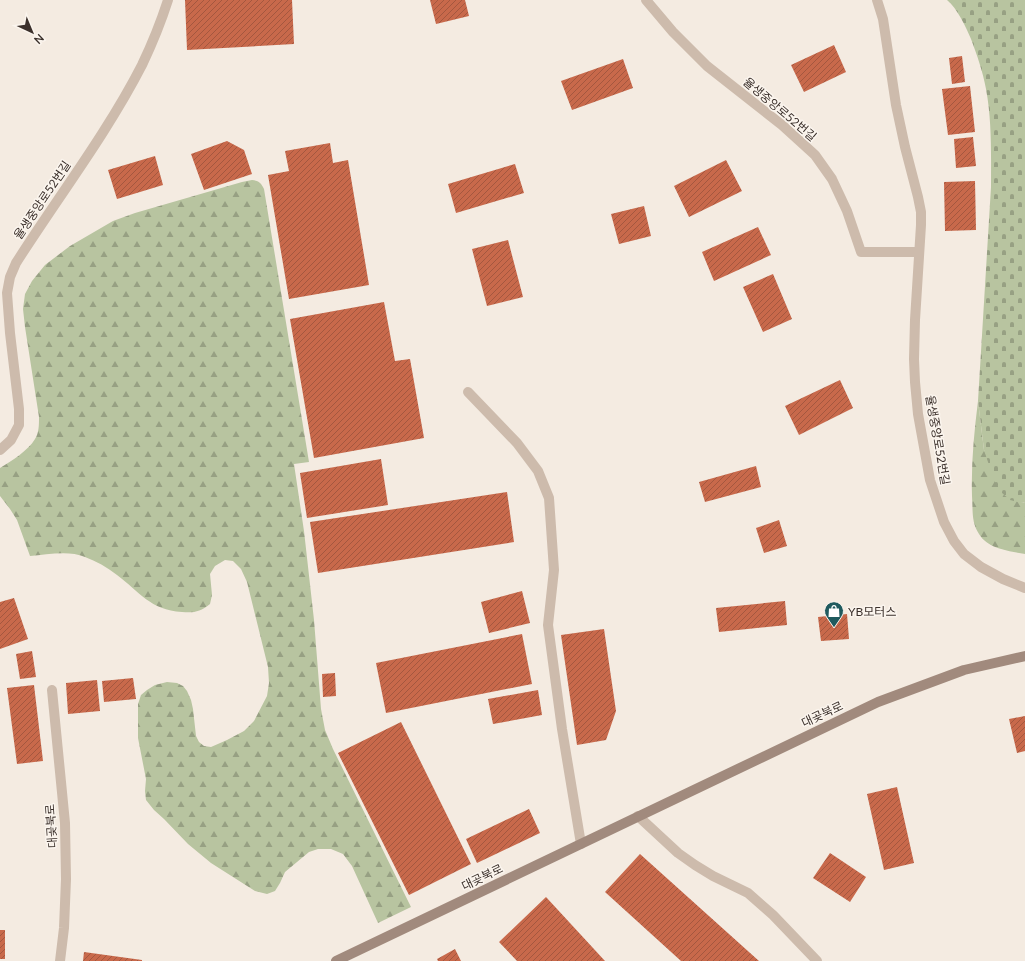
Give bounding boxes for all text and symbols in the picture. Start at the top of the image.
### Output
north arrow [12,12,52,52]
text: N [32,32,47,47]
street label: 율생중앙로52번길 [740,74,820,144]
street label: 율생중앙로52번길 [10,158,74,242]
street label: 율생중앙로52번길 [923,394,953,486]
shop icon: YB모터스 [823,600,845,628]
place label: YB모터스 [848,604,896,619]
street label: 대곶북로 [799,698,845,730]
street label: 대곶북로 [42,803,60,849]
street label: 대곶북로 [459,861,505,893]

